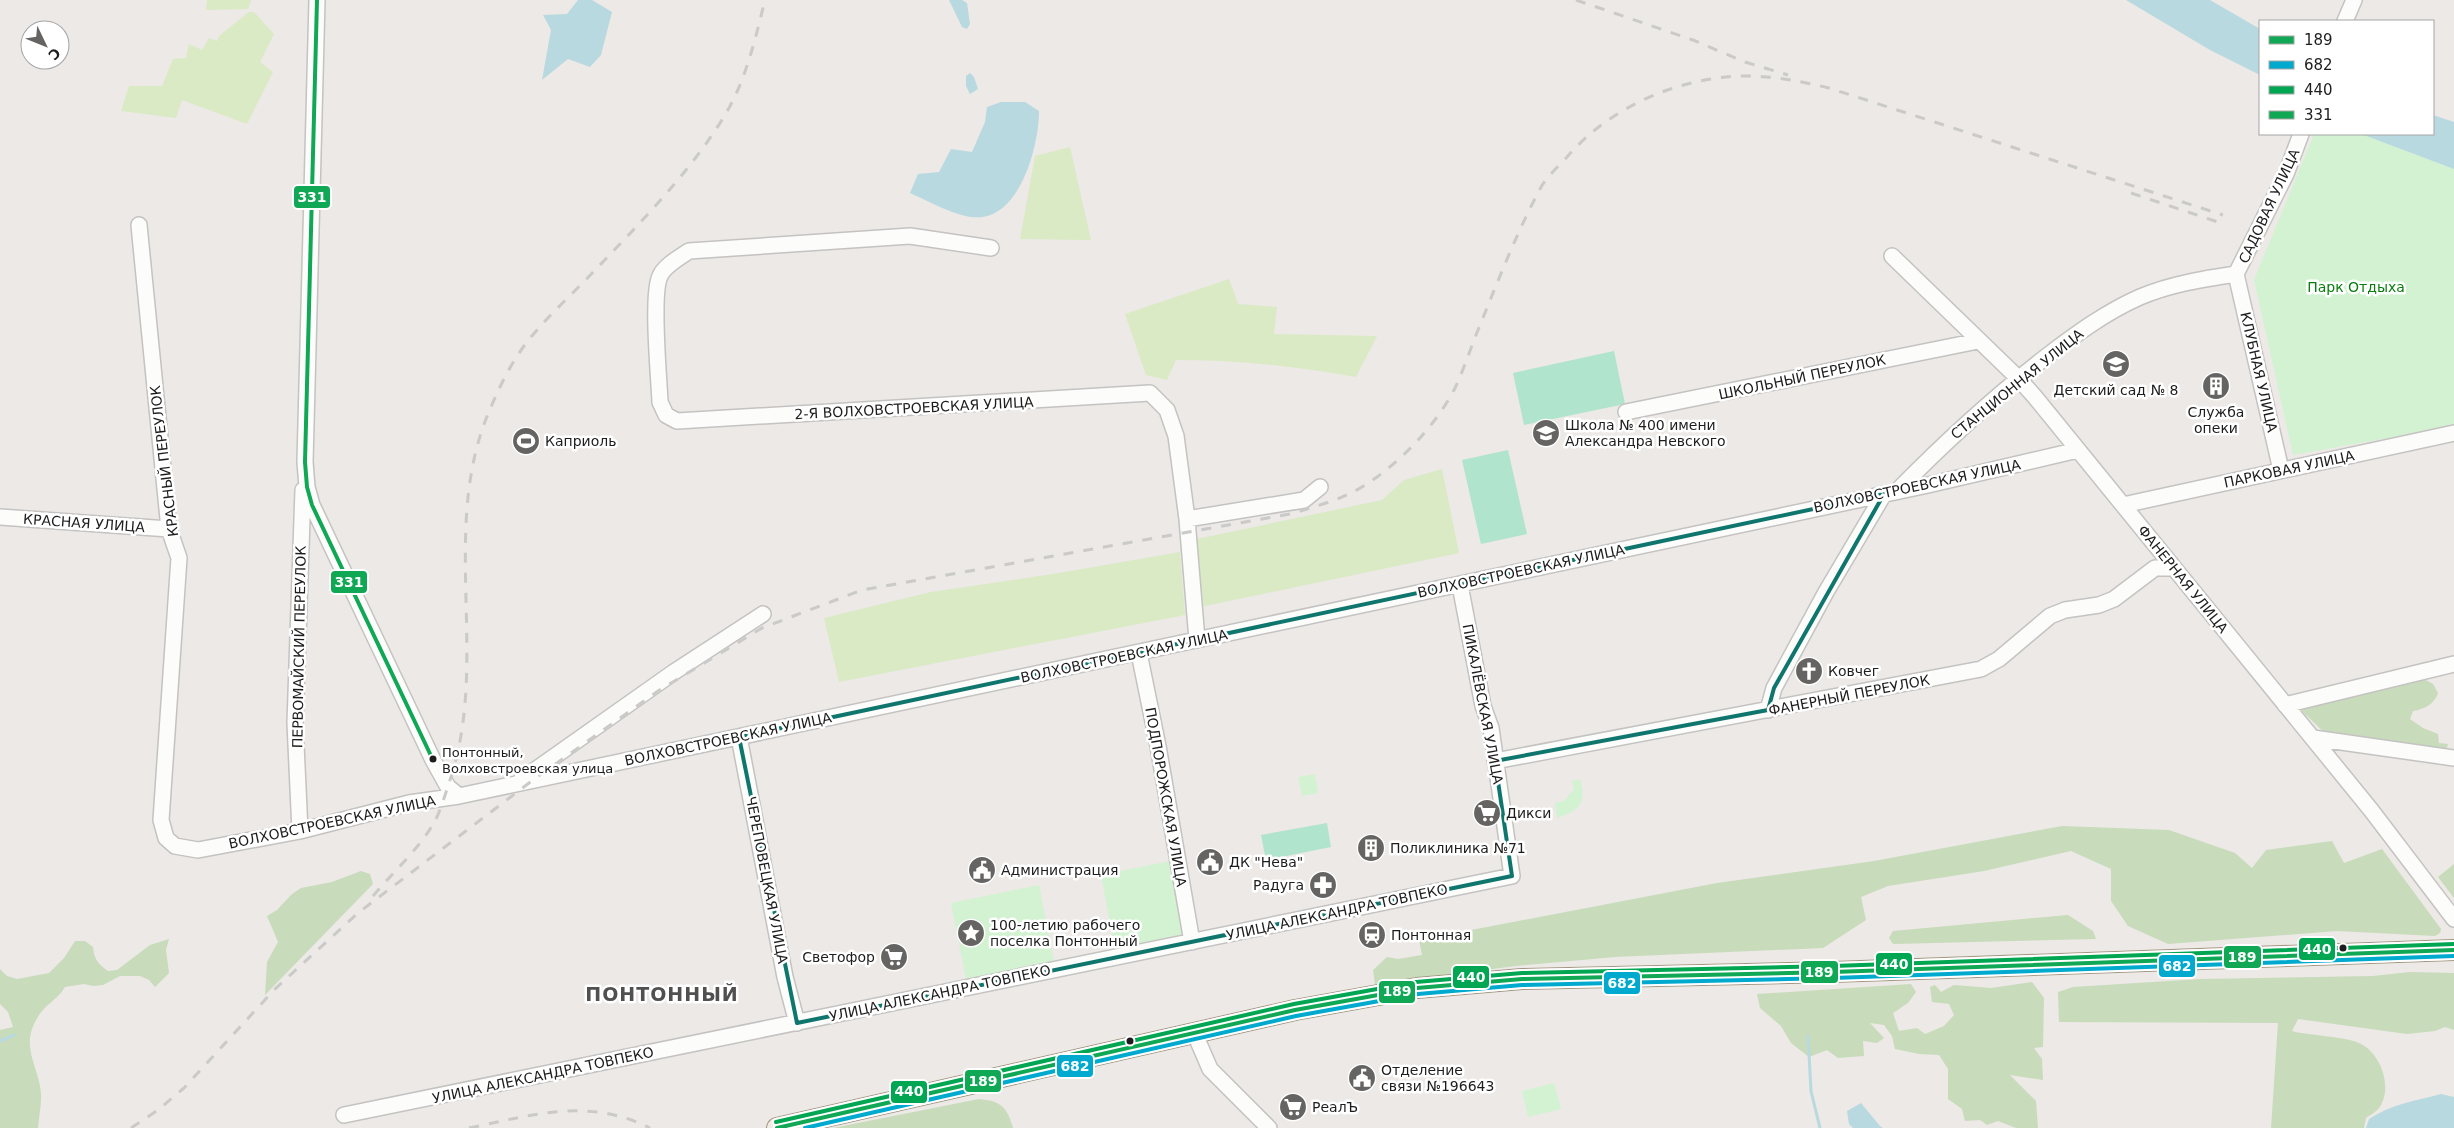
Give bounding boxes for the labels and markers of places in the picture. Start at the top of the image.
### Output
school or university icon: Детский сад № 8 [2101,349,2131,379]
building icon: Служба опеки [2201,371,2231,401]
place label: Детский сад № 8 [2054,382,2178,398]
place label: Служба опеки [2188,404,2244,436]
place label: Школа № 400 имени Александра Невского [1565,417,1726,449]
school or university icon: Школа № 400 имени Александра Невского [1531,418,1561,448]
sports icon: Каприоль [511,426,541,456]
place label: Каприоль [545,433,616,449]
church icon: Ковчег [1794,656,1824,686]
place label: Ковчег [1828,663,1879,679]
place label: Понтонный, Волховстроевская улица [442,745,613,776]
marker: Понтонный, Волховстроевская улица [428,754,438,764]
supermarket icon: Дикси [1472,798,1502,828]
place label: Дикси [1506,805,1551,821]
building icon: Поликлиника №71 [1356,833,1386,863]
place label: Поликлиника №71 [1390,840,1526,856]
public building icon: ДК "Нева" [1195,847,1225,877]
place label: ДК "Нева" [1229,854,1303,870]
public building icon: Администрация [967,855,997,885]
place label: Администрация [1001,862,1119,878]
pharmacy icon: Радуга [1308,870,1338,900]
place label: Радуга [1253,877,1304,893]
place label: 100-летию рабочего поселка Понтонный [990,917,1140,949]
place icon: 100-летию рабочего поселка Понтонный [956,918,986,948]
station icon: Понтонная [1357,920,1387,950]
place label: Понтонная [1391,927,1471,943]
supermarket icon: Светофор [879,942,909,972]
unlabelled marker [2338,943,2348,953]
place label: Светофор [802,949,875,965]
unlabelled marker [1125,1036,1135,1046]
place label: Отделение связи №196643 [1381,1062,1494,1094]
public building icon: Отделение связи №196643 [1347,1063,1377,1093]
supermarket icon: РеалЪ [1278,1092,1308,1122]
place label: РеалЪ [1312,1099,1358,1115]

